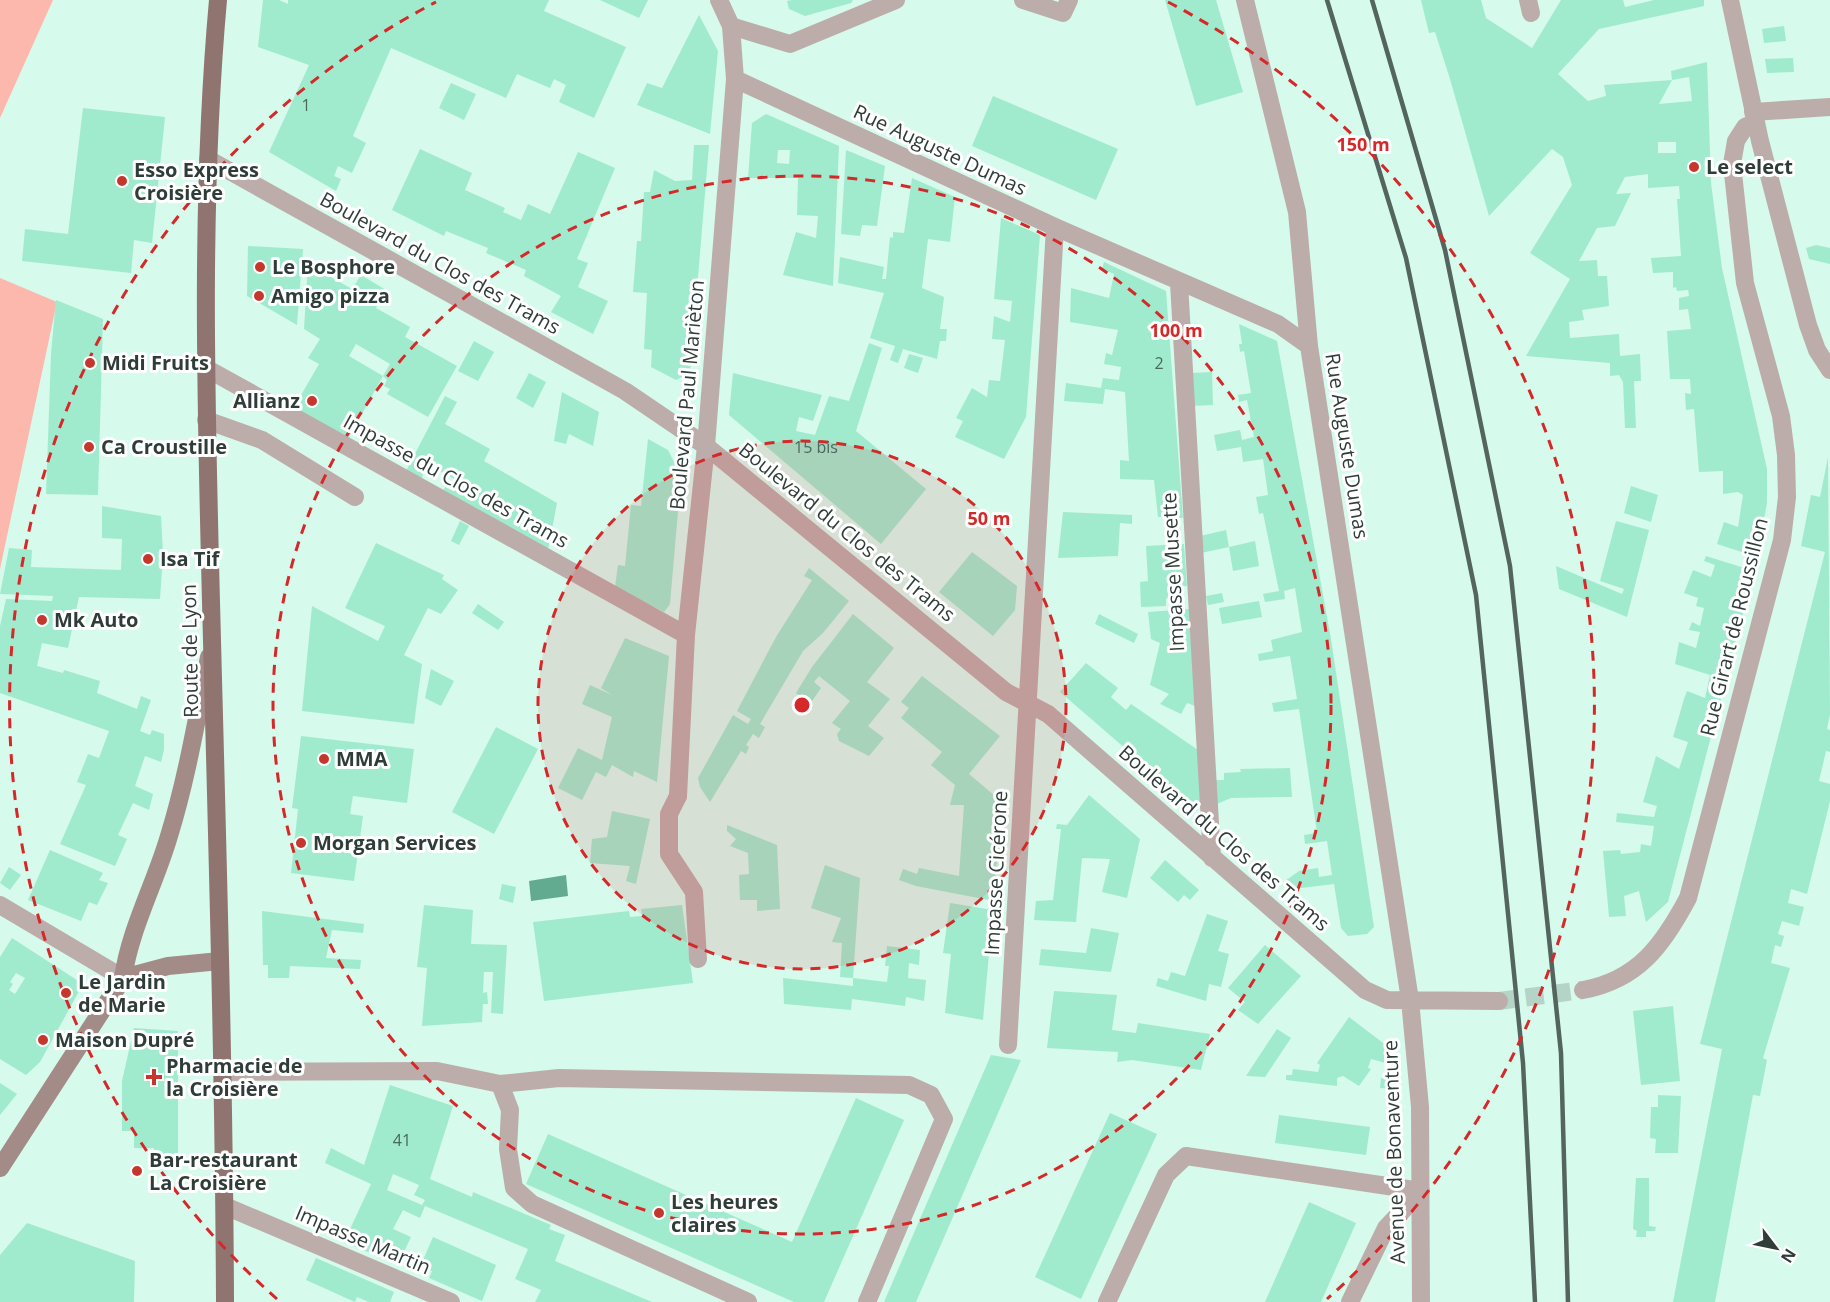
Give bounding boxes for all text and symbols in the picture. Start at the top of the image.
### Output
house number: 1 [301,94,311,116]
street label: Rue Auguste Dumas [849,98,1031,202]
text: 150 m [1336,132,1390,156]
place label: Le select [1706,153,1793,180]
place label: Esso Express Croisière [134,156,259,206]
marker: Le select [1687,160,1701,174]
marker: Esso Express Croisière [115,174,129,188]
street label: Boulevard du Clos des Trams [315,185,565,340]
place label: Le Bosphore [272,253,395,280]
marker: Le Bosphore [253,260,267,274]
street label: Boulevard Paul Marièton [663,279,710,511]
place label: Amigo pizza [271,282,390,309]
marker: Amigo pizza [252,289,266,303]
text: 100 m [1149,318,1203,342]
place label: Midi Fruits [102,349,209,376]
street label: Rue Auguste Dumas [1319,351,1376,541]
house number: 2 [1154,352,1164,374]
marker: Midi Fruits [83,356,97,370]
place label: Allianz [233,387,300,414]
marker: Allianz [305,394,319,408]
street label: Impasse du Clos des Trams [339,407,574,554]
place label: Ca Croustille [101,433,227,460]
street label: Boulevard du Clos des Trams [734,436,961,627]
house number: 15 bis [794,436,838,458]
marker: Ca Croustille [82,440,96,454]
street label: Impasse Musette [1155,492,1190,652]
text: 50 m [968,506,1010,530]
street label: Rue Girart de Roussillon [1693,515,1774,739]
place label: Isa Tif [160,545,221,572]
marker: Isa Tif [141,552,155,566]
street label: Route de Lyon [175,584,204,718]
place label: Mk Auto [54,606,138,633]
marker: Mk Auto [35,613,49,627]
centre of rings [792,695,812,715]
street label: Boulevard du Clos des Trams [1113,739,1335,937]
place label: MMA [336,745,388,772]
marker: MMA [317,752,331,766]
street label: Impasse Cicérone [978,790,1013,956]
place label: Morgan Services [313,829,477,856]
marker: Morgan Services [294,836,308,850]
place label: Le Jardin de Marie [78,968,166,1018]
marker: Le Jardin de Marie [59,986,73,1000]
place label: Maison Dupré [55,1026,194,1053]
marker: Maison Dupré [36,1033,50,1047]
street label: Avenue de Bonaventure [1376,1040,1411,1264]
place label: Pharmacie de la Croisière [166,1052,302,1102]
marker: Pharmacie de la Croisière [147,1070,161,1084]
house number: 41 [393,1129,411,1151]
place label: Bar-restaurant La Croisière [149,1146,298,1196]
marker: Bar-restaurant La Croisière [130,1164,144,1178]
place label: Les heures claires [671,1188,778,1238]
street label: Impasse Martin [291,1199,435,1280]
marker: Les heures claires [652,1206,666,1220]
north arrow [1746,1218,1806,1278]
text: N [1776,1245,1801,1267]

